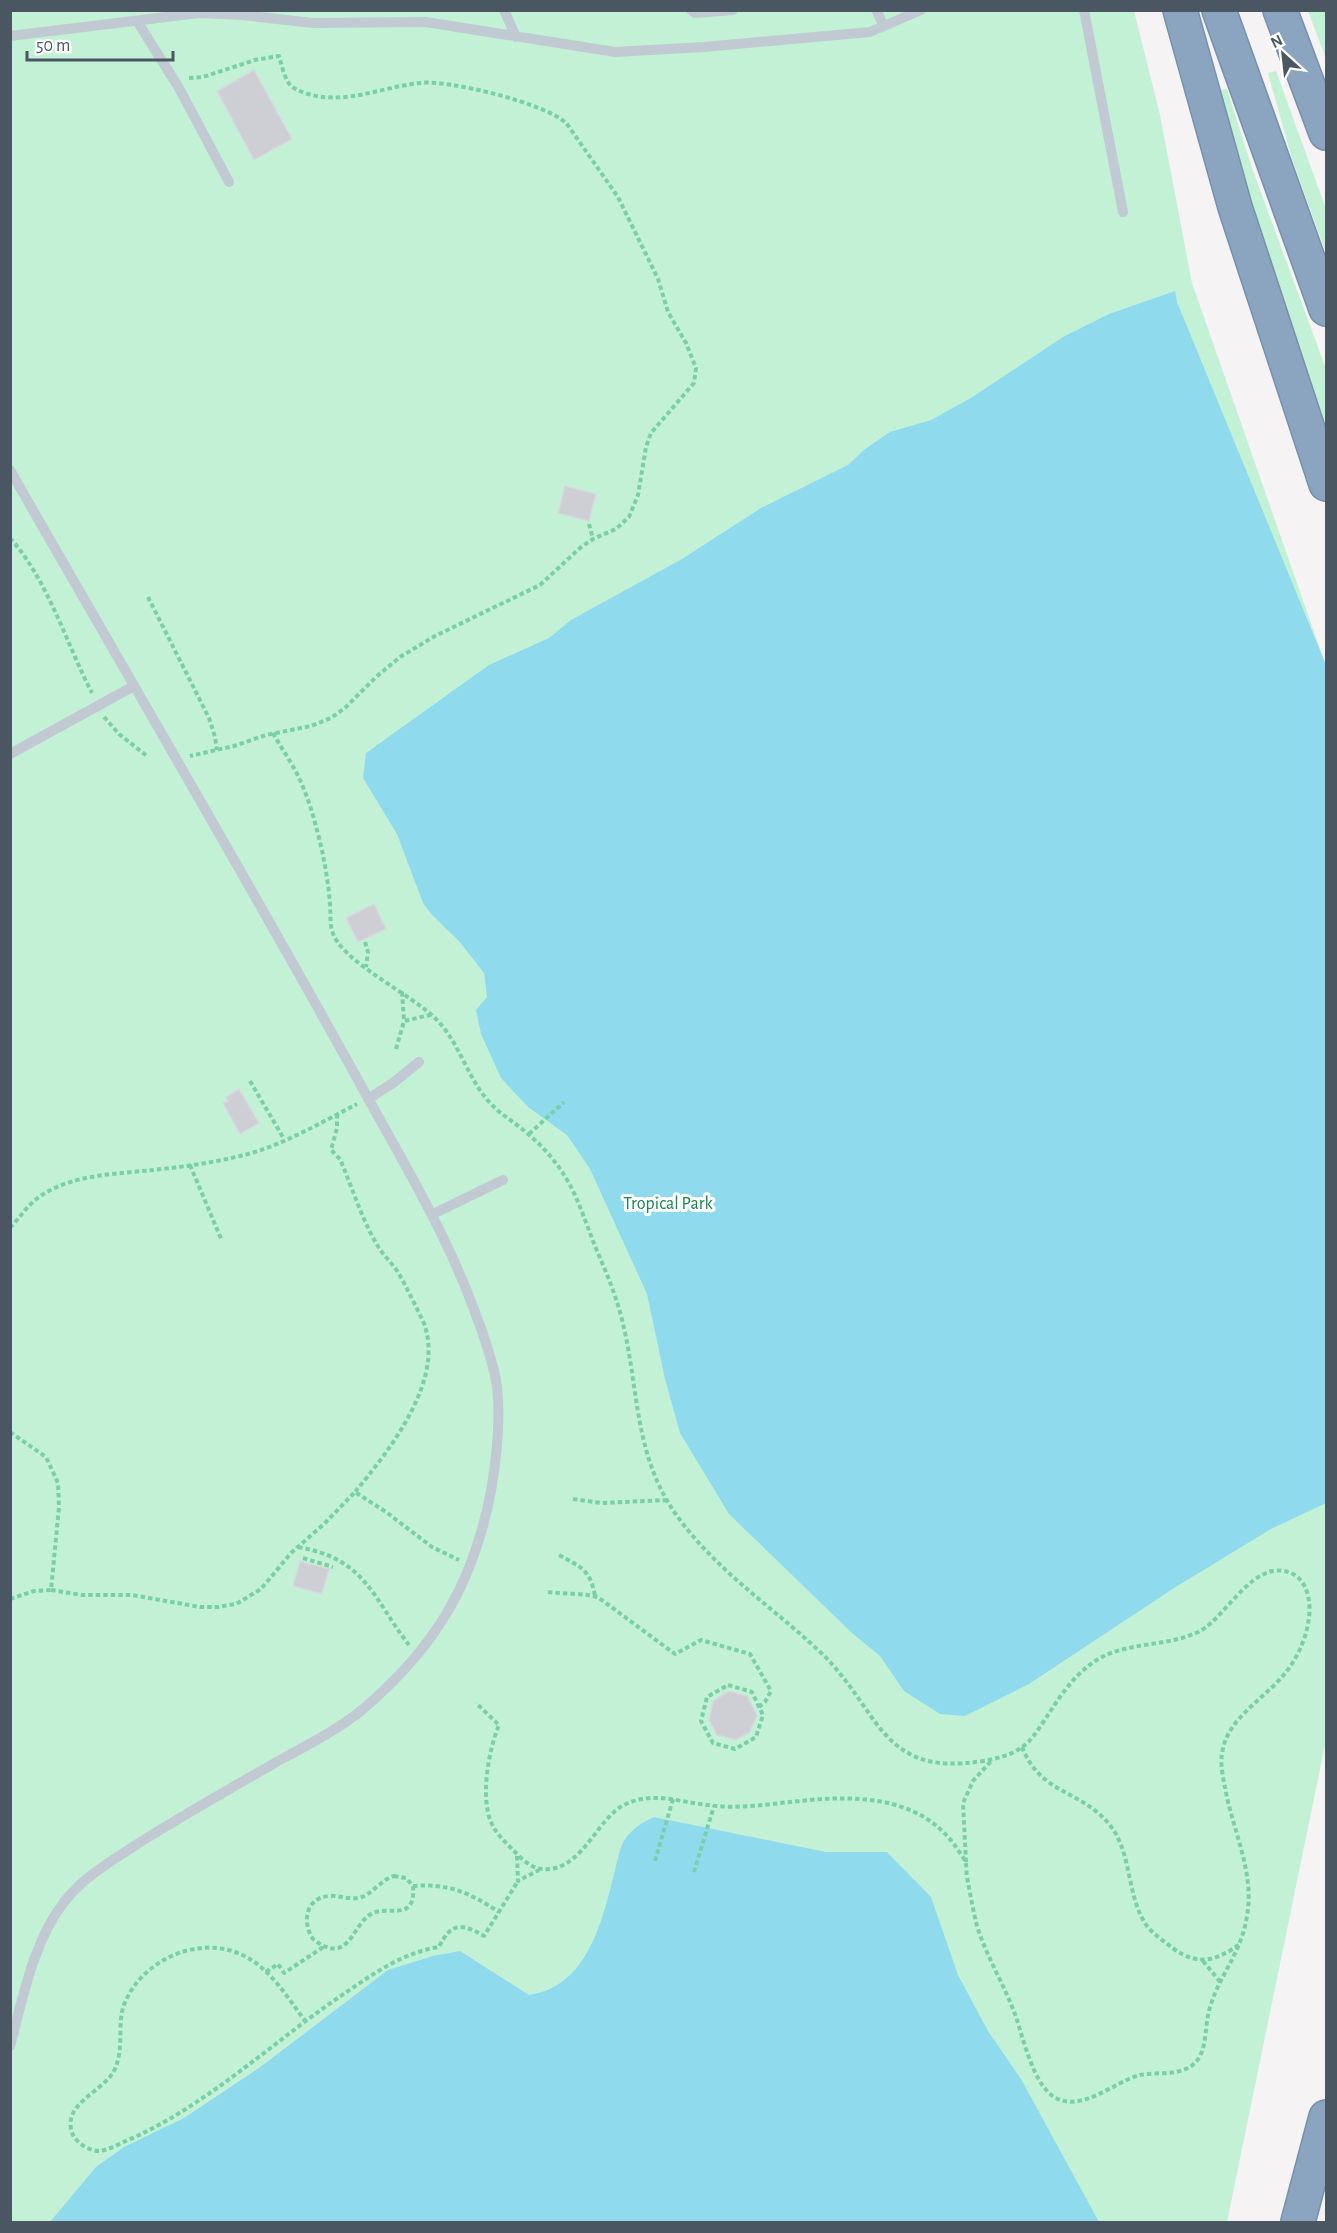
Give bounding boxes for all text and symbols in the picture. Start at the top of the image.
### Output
scale bar [27,24,172,62]
north arrow [1253,24,1313,84]
text: N [1268,32,1285,51]
text: 50 m [36,37,70,55]
park label: Tropical Park [623,1195,713,1213]

